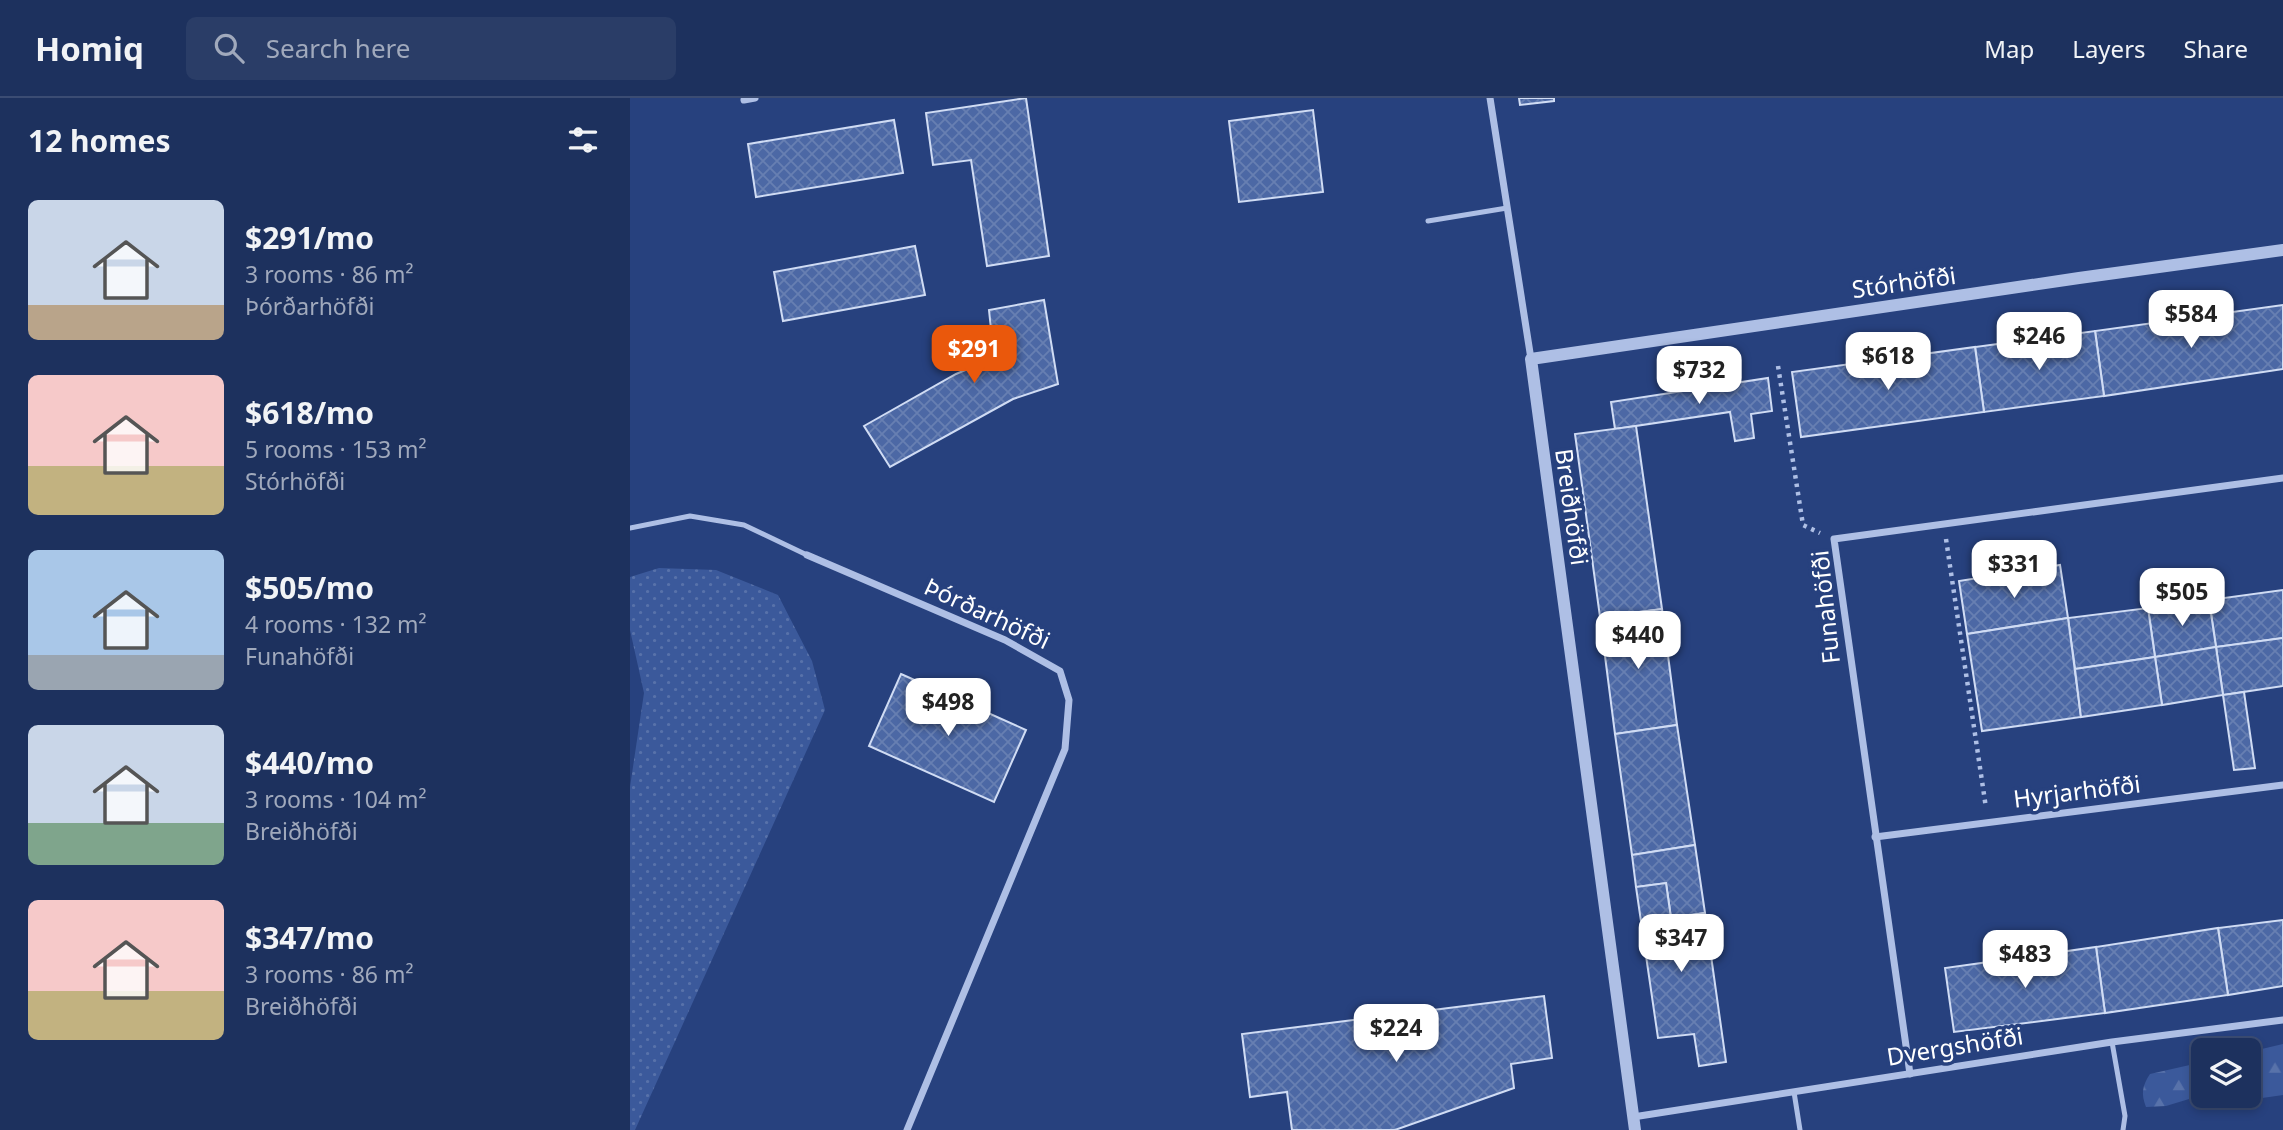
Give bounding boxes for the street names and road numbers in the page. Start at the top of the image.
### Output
street label: Stórhöfði [1850,258,1958,305]
street label: Breiðhöfði [1548,446,1597,567]
street label: Funahöfði [1802,549,1847,666]
street label: Þórðarhöfði [919,569,1056,656]
street label: Hyrjarhöfði [2011,766,2142,815]
street label: Dvergshöfði [1884,1018,2025,1073]

